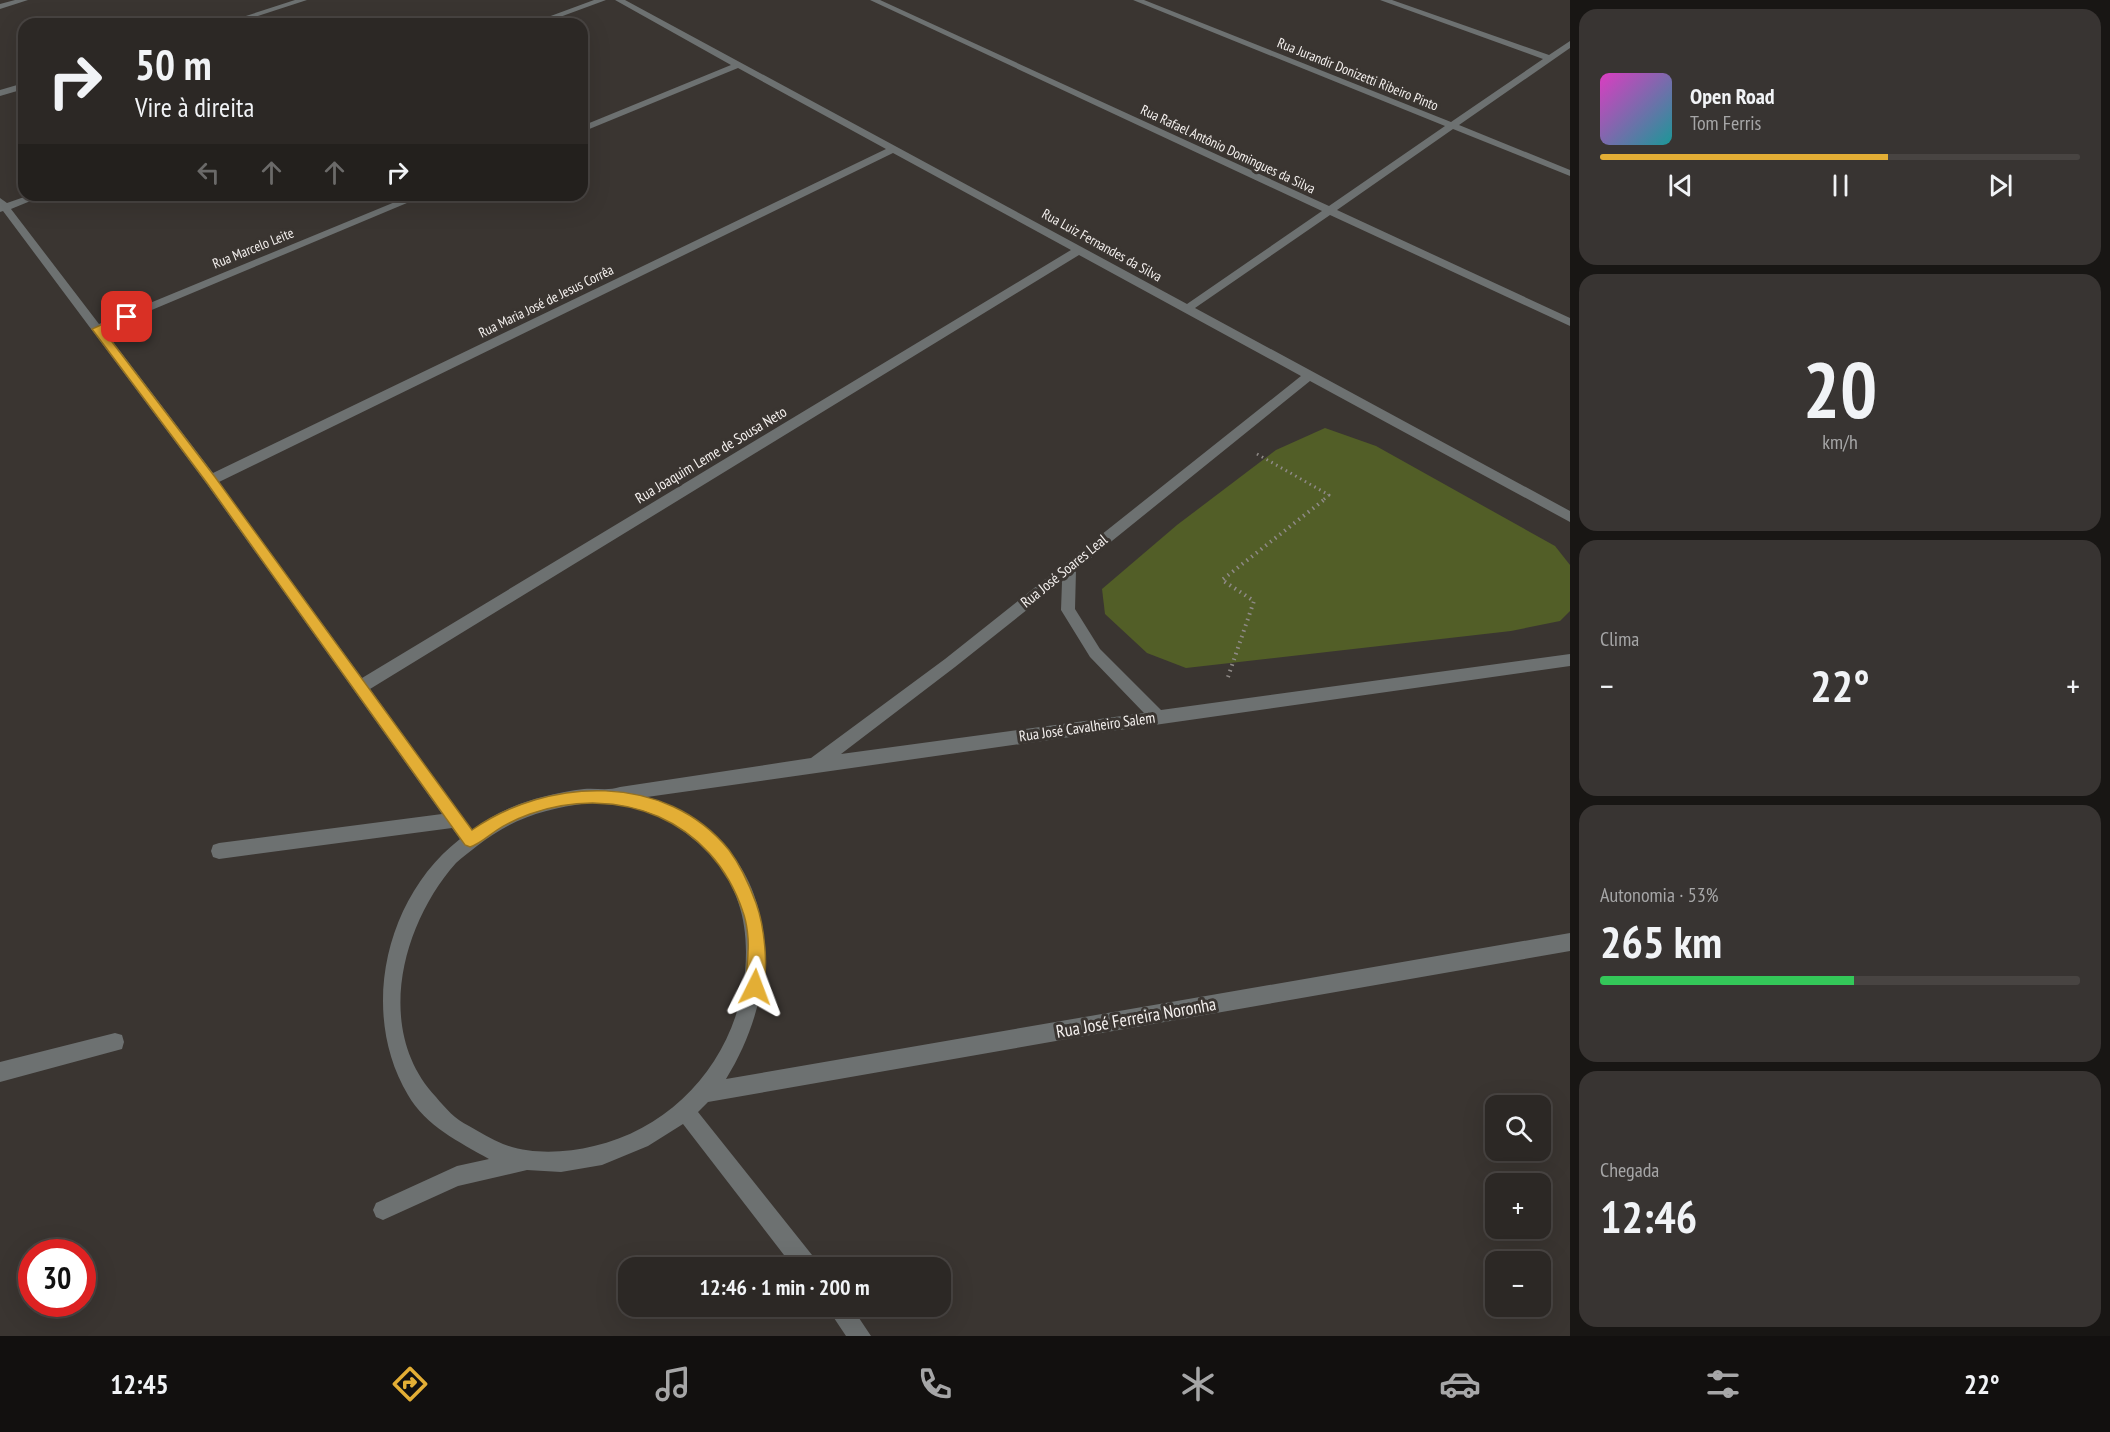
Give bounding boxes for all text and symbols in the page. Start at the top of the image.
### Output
street label: Rua Jurandir Donizetti Ribeiro Pinto [1275,33,1441,115]
text: 50 m [135,37,212,92]
icon: right [36,42,114,120]
text: Open Road [1690,82,1775,110]
text: Vire à direita [135,90,254,124]
street label: Rua Rafael Antônio Domingues da Silva [1138,101,1318,197]
text: Tom Ferris [1690,110,1761,136]
icon: left [192,156,225,189]
icon: ahead [255,156,288,189]
icon: ahead [318,156,351,189]
icon: right [381,156,414,189]
icon: previous [1664,169,1697,202]
icon: pause [1824,169,1857,202]
icon: next [1984,169,2017,202]
street label: Rua Luiz Fernandes da Silva [1039,205,1165,285]
street label: Rua Marcelo Leite [210,223,296,272]
street label: Rua Maria José de Jesus Corrêa [476,261,616,341]
pin [101,291,152,342]
icon: arrive [110,300,143,333]
text: 20 [1803,339,1877,440]
street label: Rua Joaquim Leme de Sousa Neto [632,402,790,507]
text: km/h [1822,429,1858,455]
street label: Rua José Soares Leal [1016,530,1111,611]
text: Clima [1600,626,1639,652]
text: 22° [1810,656,1870,714]
text: − [1600,664,1614,707]
text: + [2066,664,2080,707]
street label: Rua José Cavalheiro Salem [1018,708,1156,745]
text: Autonomia · 53% [1600,882,1718,908]
text: 265 km [1600,912,1722,970]
position arrow [723,955,787,1019]
street label: Rua José Ferreira Noronha [1054,992,1218,1043]
map controls [1485,1095,1551,1317]
button: search [1485,1095,1551,1161]
text: Chegada [1600,1157,1659,1183]
button: + [1485,1173,1551,1239]
text: 12:46 [1600,1187,1697,1245]
speed limit sign: 30 [18,1239,96,1317]
button: − [1485,1251,1551,1317]
text: 12:46 · 1 min · 200 m [699,1273,870,1301]
icon: directions [389,1363,431,1405]
icon: music [652,1363,694,1405]
icon: phone [914,1363,956,1405]
icon: climate [1177,1363,1219,1405]
icon: car [1439,1363,1481,1405]
icon: filters [1702,1363,1744,1405]
text: 12:45 [110,1367,169,1401]
text: 22° [1964,1367,2000,1401]

